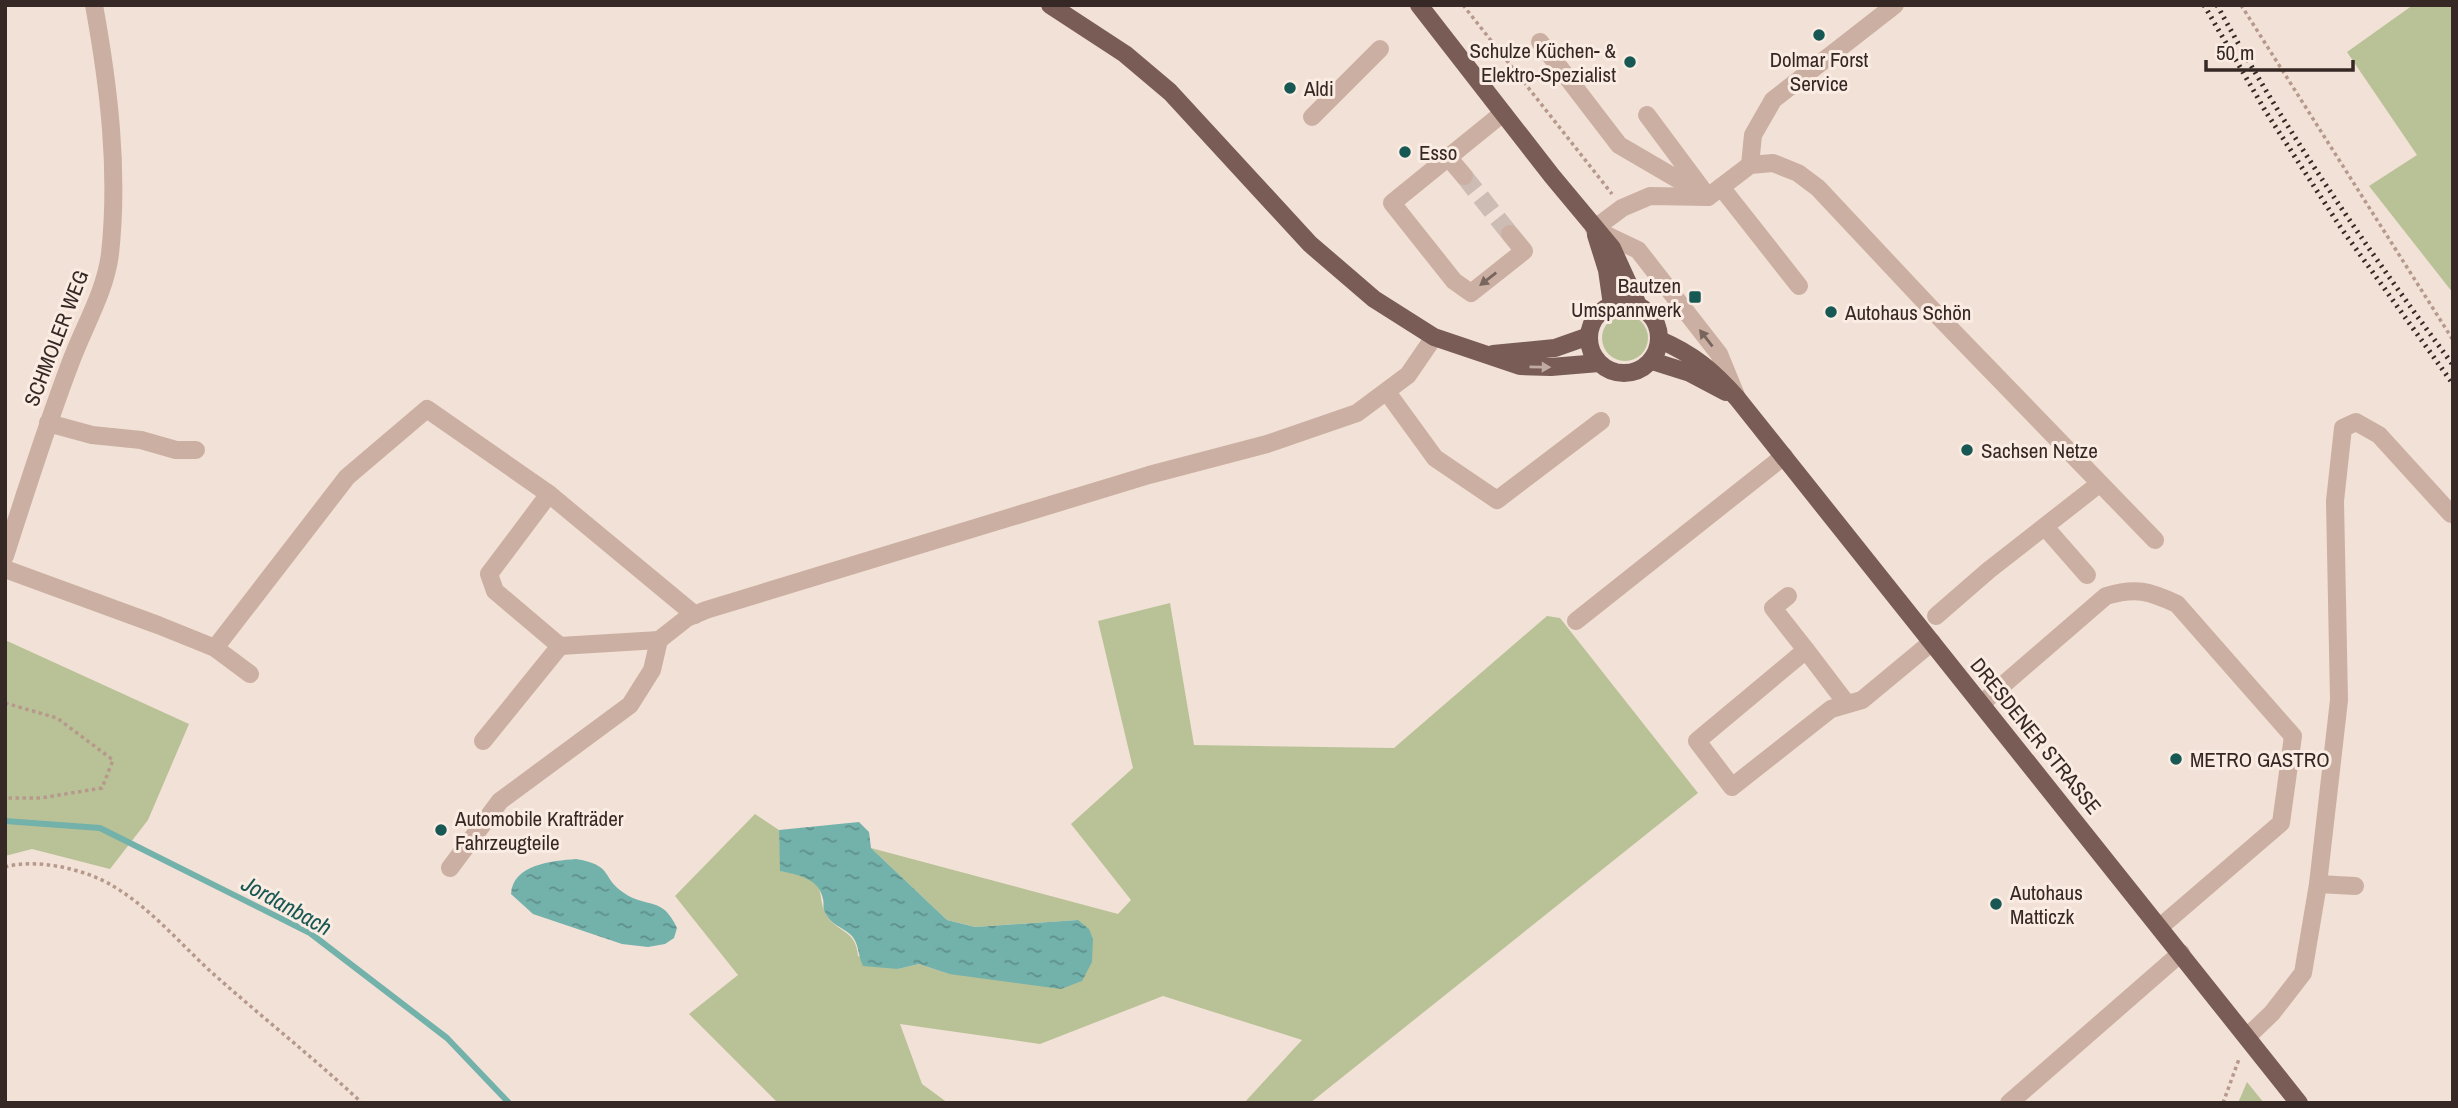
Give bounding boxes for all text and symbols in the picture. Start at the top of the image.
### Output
marker: Dolmar Forst Service [1811,27,1827,43]
scale bar [2206,28,2353,72]
place label: Schulze Küchen- & Elektro-Spezialist [1470,36,1616,89]
text: 50 m [2216,38,2254,67]
place label: Dolmar Forst Service [1770,45,1869,98]
marker: Schulze Küchen- & Elektro-Spezialist [1622,54,1638,70]
place label: Aldi [1303,74,1334,103]
marker: Aldi [1282,80,1298,96]
place label: Esso [1419,138,1457,167]
marker: Esso [1397,144,1413,160]
street label: SCHMOLER WEG [17,266,95,410]
place label: Bautzen Umspannwerk [1571,271,1681,324]
one-way arrow [1480,272,1498,287]
marker: Bautzen Umspannwerk [1687,289,1703,305]
place label: Autohaus Schön [1844,298,1971,327]
marker: Autohaus Schön [1823,304,1839,320]
one-way arrow [1699,329,1714,347]
one-way arrow [1530,361,1552,373]
place label: Sachsen Netze [1981,436,2098,465]
marker: Sachsen Netze [1959,442,1975,458]
street label: DRESDENER STRASSE [1964,652,2108,820]
place label: METRO GASTRO [2190,745,2330,774]
marker: METRO GASTRO [2168,751,2184,767]
place label: Automobile Krafträder Fahrzeugteile [454,804,624,857]
marker: Automobile Krafträder Fahrzeugteile [433,822,449,838]
water label: Jordanbach [236,867,338,942]
place label: Autohaus Matticzk [2009,878,2083,931]
marker: Autohaus Matticzk [1988,896,2004,912]

